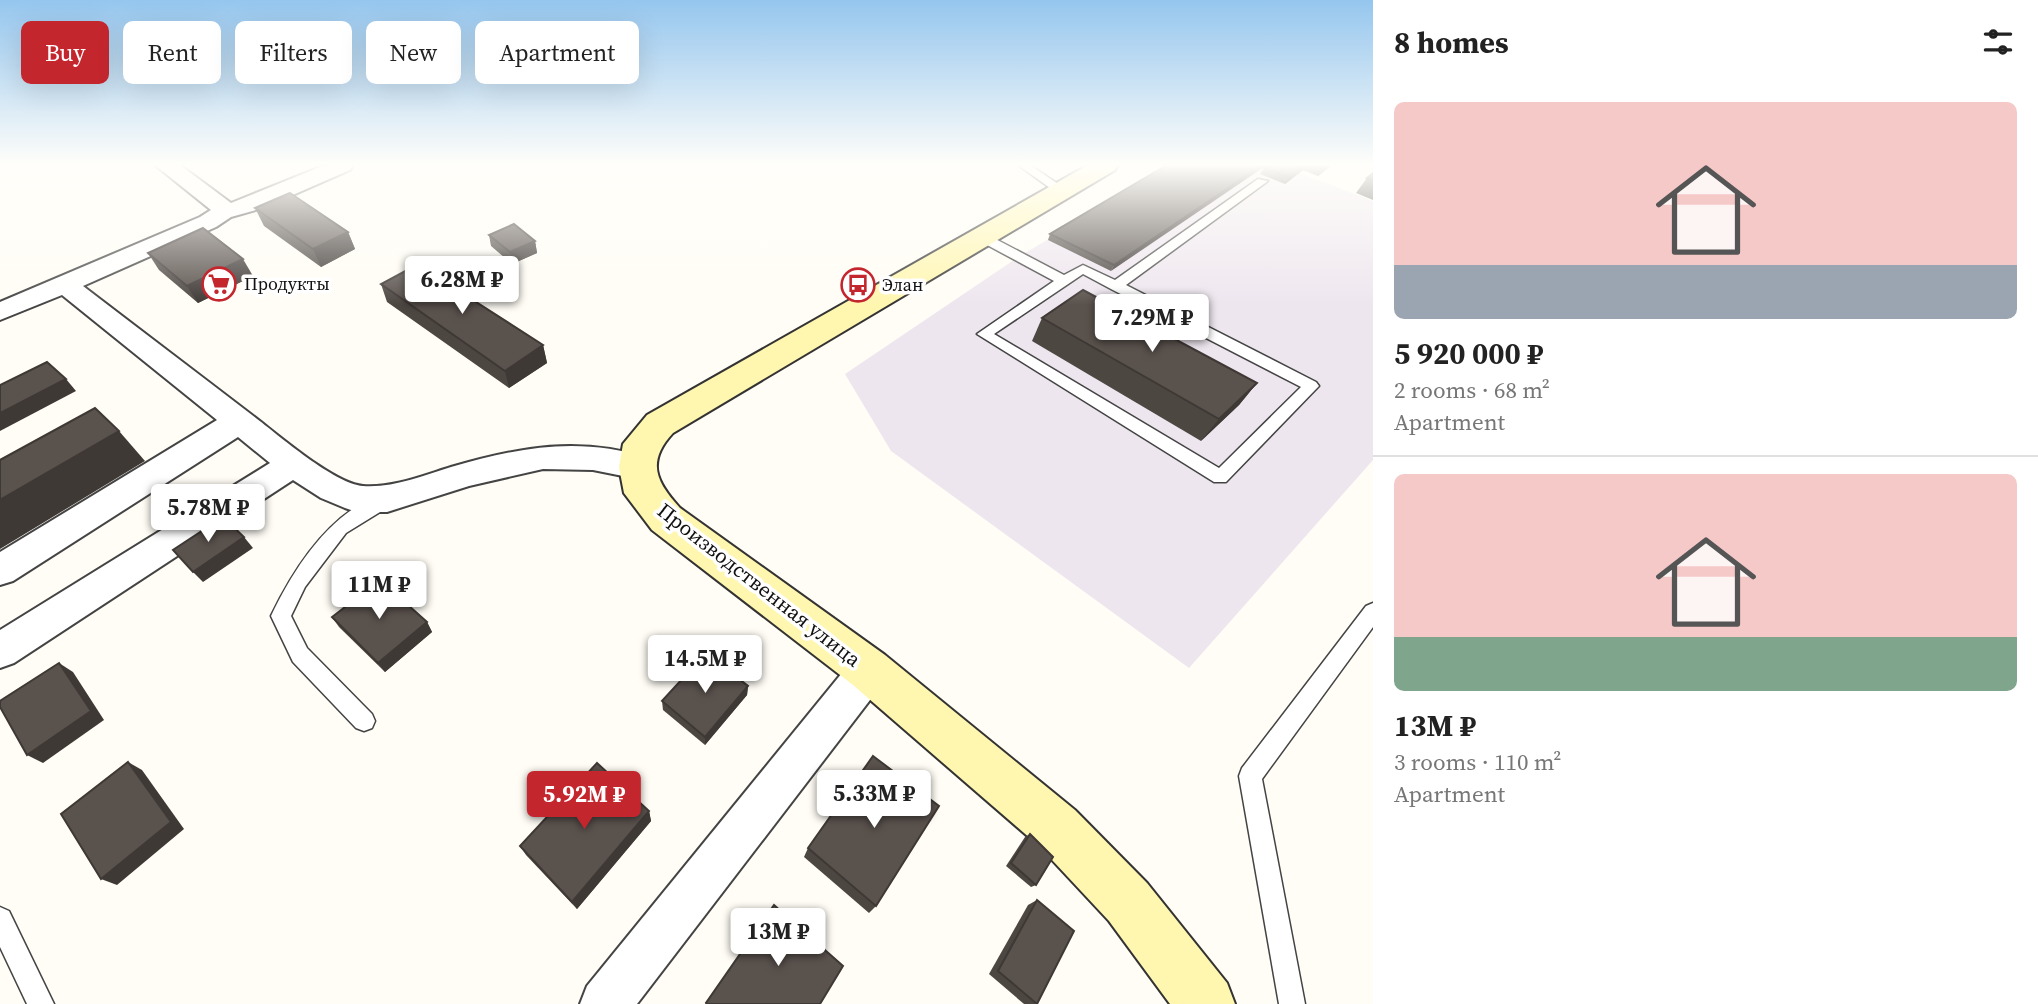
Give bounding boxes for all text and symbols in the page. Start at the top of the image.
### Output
chip: Buy [21,21,109,84]
chip: Rent [123,21,221,84]
chip: Filters [235,21,352,84]
chip: New [366,21,461,84]
chip: Apartment [475,21,639,84]
text: 8 homes [1394,22,1509,63]
icon: filters [1979,23,2017,61]
icon: home [1643,147,1769,273]
pin: 6.28M ₽ [397,256,527,316]
text: 6.28M ₽ [421,263,503,295]
supermarket icon: Продукты [200,265,238,303]
bus stop icon: Элан [839,266,877,304]
place label: Продукты [244,271,330,296]
place label: Элан [882,272,923,297]
pin: 7.29M ₽ [1087,294,1217,354]
text: 7.29M ₽ [1111,301,1193,333]
text: 5 920 000 ₽ [1394,333,1543,374]
text: 2 rooms · 68 m² [1394,374,1550,406]
text: Apartment [1394,406,1505,438]
pin: 5.78M ₽ [143,484,273,544]
text: 5.78M ₽ [167,491,249,523]
street label: Производственная улица [651,496,867,674]
icon: home [1643,519,1769,645]
pin: 11M ₽ [330,562,428,621]
text: 11M ₽ [348,568,410,600]
pin: 14.5M ₽ [640,636,770,695]
text: 14.5M ₽ [664,642,746,674]
text: 13M ₽ [1394,705,1476,746]
text: 3 rooms · 110 m² [1394,746,1561,778]
pin: 5.33M ₽ [809,770,939,830]
pin: 5.92M ₽ [519,772,649,831]
text: 5.33M ₽ [833,777,915,809]
text: 5.92M ₽ [543,778,625,810]
text: Apartment [1394,778,1505,810]
pin: 13M ₽ [729,908,827,968]
text: 13M ₽ [747,915,809,947]

